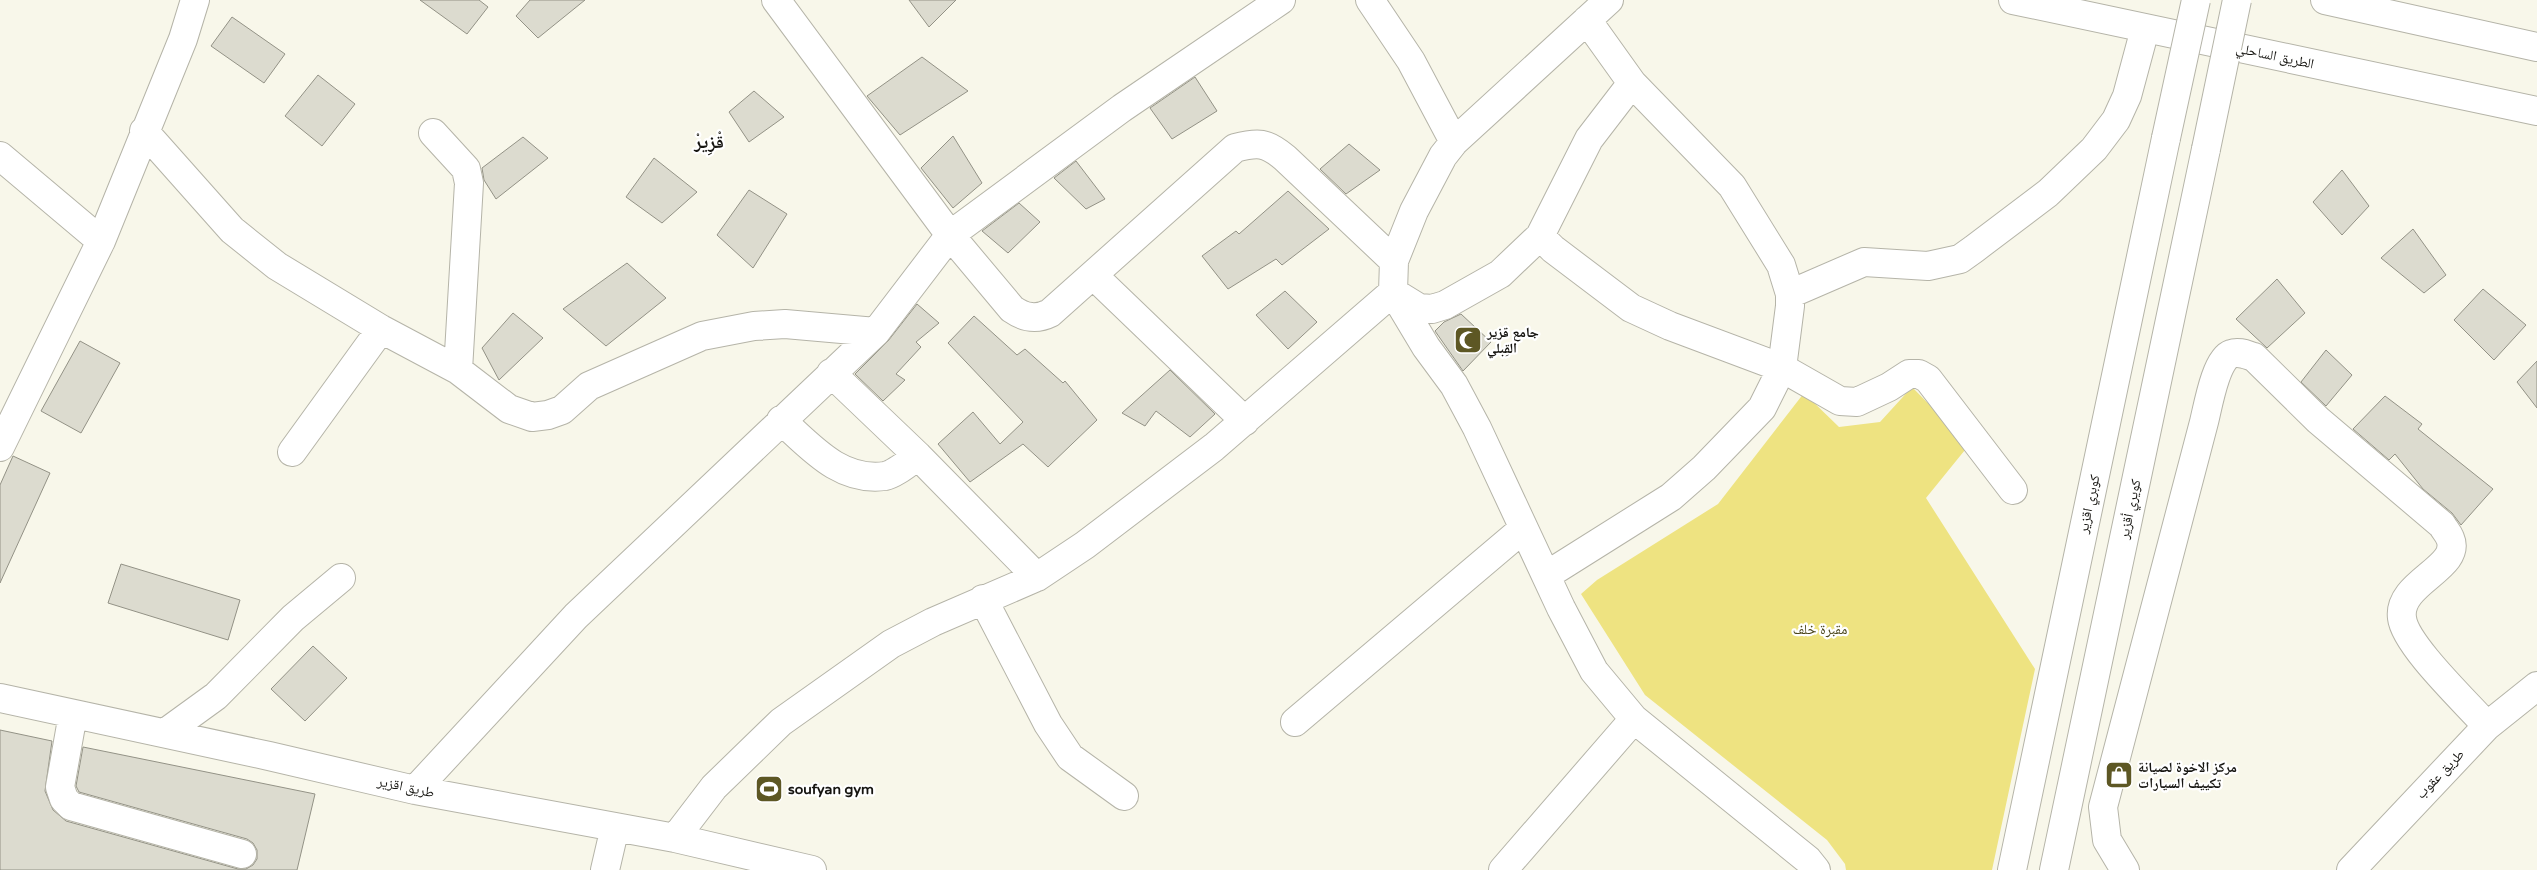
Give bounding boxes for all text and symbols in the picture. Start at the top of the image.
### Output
street label: الطريق الساحلي [2234,39,2316,75]
district label: قْزِيرْ [693,131,724,156]
place label: جامع قزير القِبلي [1486,324,1539,359]
mosque icon: جامع قزير القِبلي [1453,325,1483,355]
street label: كوبري اقزير [2074,473,2106,536]
street label: كويري أقزير [2115,477,2147,542]
park label: مقبرة خلف [1793,621,1847,638]
street label: طريق عقوب [2412,746,2468,803]
place label: مركز الاخوة لصيانة تكييف السيارات [2138,759,2237,792]
shop icon: مركز الاخوة لصيانة تكييف السيارات [2104,760,2134,790]
street label: طريق اقزير [375,772,436,802]
sports icon: soufyan gym [754,774,784,804]
place label: soufyan gym [788,781,874,798]

